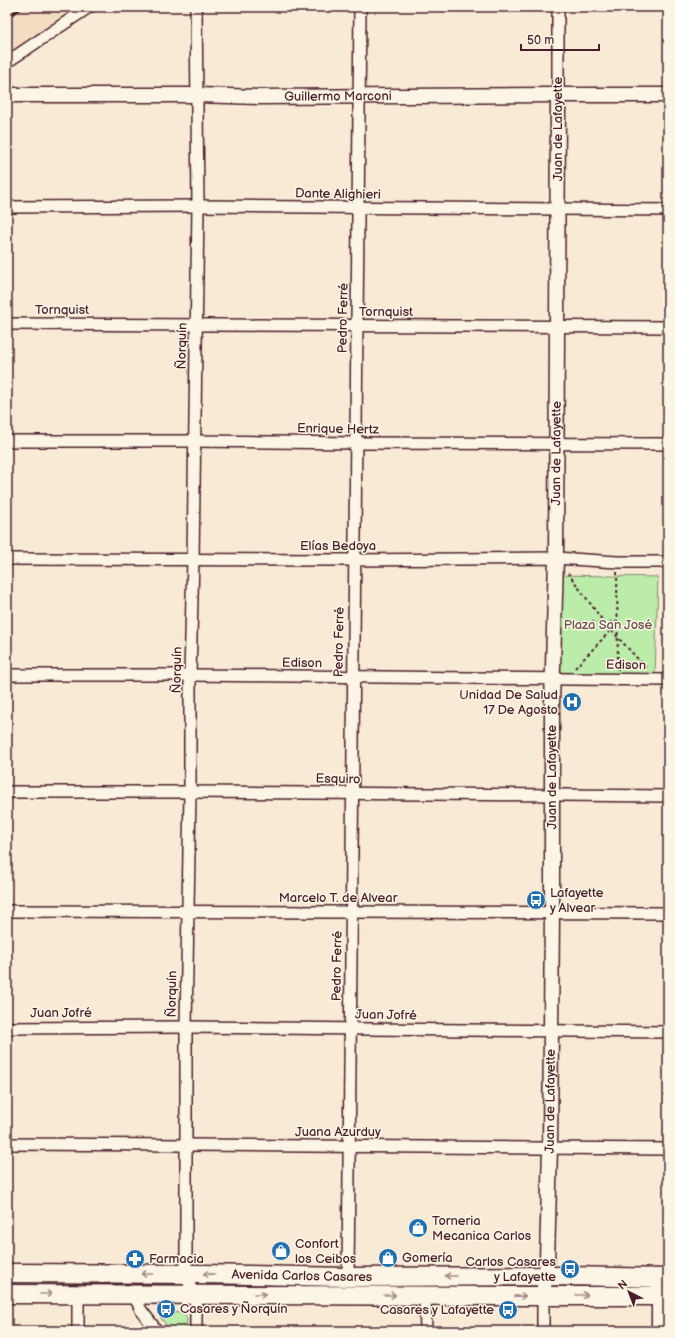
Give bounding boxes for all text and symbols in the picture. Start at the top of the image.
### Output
scale bar [521,26,599,52]
text: 50 m [527,33,554,48]
street label: Juan de Lafayette [550,77,566,181]
street label: Guillermo Marconi [284,88,392,105]
street label: Dante Alighieri [295,185,381,203]
street label: Pedro Ferré [334,283,352,353]
street label: Tornquist [35,302,89,318]
street label: Tornquist [359,304,413,320]
street label: Ñorquín [173,322,190,370]
street label: Juan de Lafayette [548,401,565,506]
street label: Enrique Hertz [297,420,380,438]
street label: Elías Bedoya [300,538,376,554]
street label: Pedro Ferré [330,607,348,677]
park label: Plaza San José [564,617,652,633]
street label: Ñorquín [168,646,185,694]
street label: Edison [282,655,322,671]
street label: Edison [606,657,646,673]
place label: Unidad De Salud 17 De Agosto [459,687,558,718]
hospital icon: Unidad De Salud 17 De Agosto [561,691,583,713]
street label: Juan de Lafayette [544,725,560,829]
street label: Esquiro [316,771,360,787]
place label: Lafayette y Alvear [549,885,604,916]
bus stop icon: Lafayette y Alvear [525,889,547,911]
street label: Marcelo T. de Alvear [279,890,398,906]
street label: Pedro Ferré [328,931,346,1001]
street label: Ñorquín [163,970,180,1018]
street label: Juan Jofré [30,1005,92,1021]
street label: Juan Jofré [355,1006,417,1024]
street label: Juan de Lafayette [542,1049,559,1154]
street label: Juana Azurduy [295,1124,381,1140]
place label: Torneria Mecanica Carlos [432,1213,532,1244]
shop icon: Torneria Mecanica Carlos [407,1217,429,1239]
place label: Confort los Ceibos [295,1236,357,1267]
shop icon: Confort los Ceibos [270,1240,292,1262]
shop icon: Gomería [377,1247,399,1269]
pharmacy icon: Farmacia [124,1248,146,1270]
place label: Gomería [402,1250,453,1266]
place label: Farmacia [149,1251,204,1267]
place label: Carlos Casares y Lafayette [466,1254,557,1285]
bus stop icon: Carlos Casares y Lafayette [559,1258,581,1280]
street label: Avenida Carlos Casares [232,1267,373,1285]
one-way arrow [141,1270,154,1278]
one-way arrow [203,1271,216,1278]
one-way arrow [445,1272,458,1280]
north arrow [609,1272,649,1312]
text: N [615,1277,630,1293]
one-way arrow [39,1290,52,1298]
one-way arrow [253,1290,266,1298]
one-way arrow [383,1291,396,1299]
one-way arrow [575,1291,588,1299]
one-way arrow [513,1292,526,1300]
bus stop icon: Casares y Ñorquín [155,1298,177,1320]
bus stop icon: Casares y Lafayette [497,1299,519,1321]
place label: Casares y Ñorquín [180,1300,288,1317]
place label: Casares y Lafayette [380,1302,494,1318]

